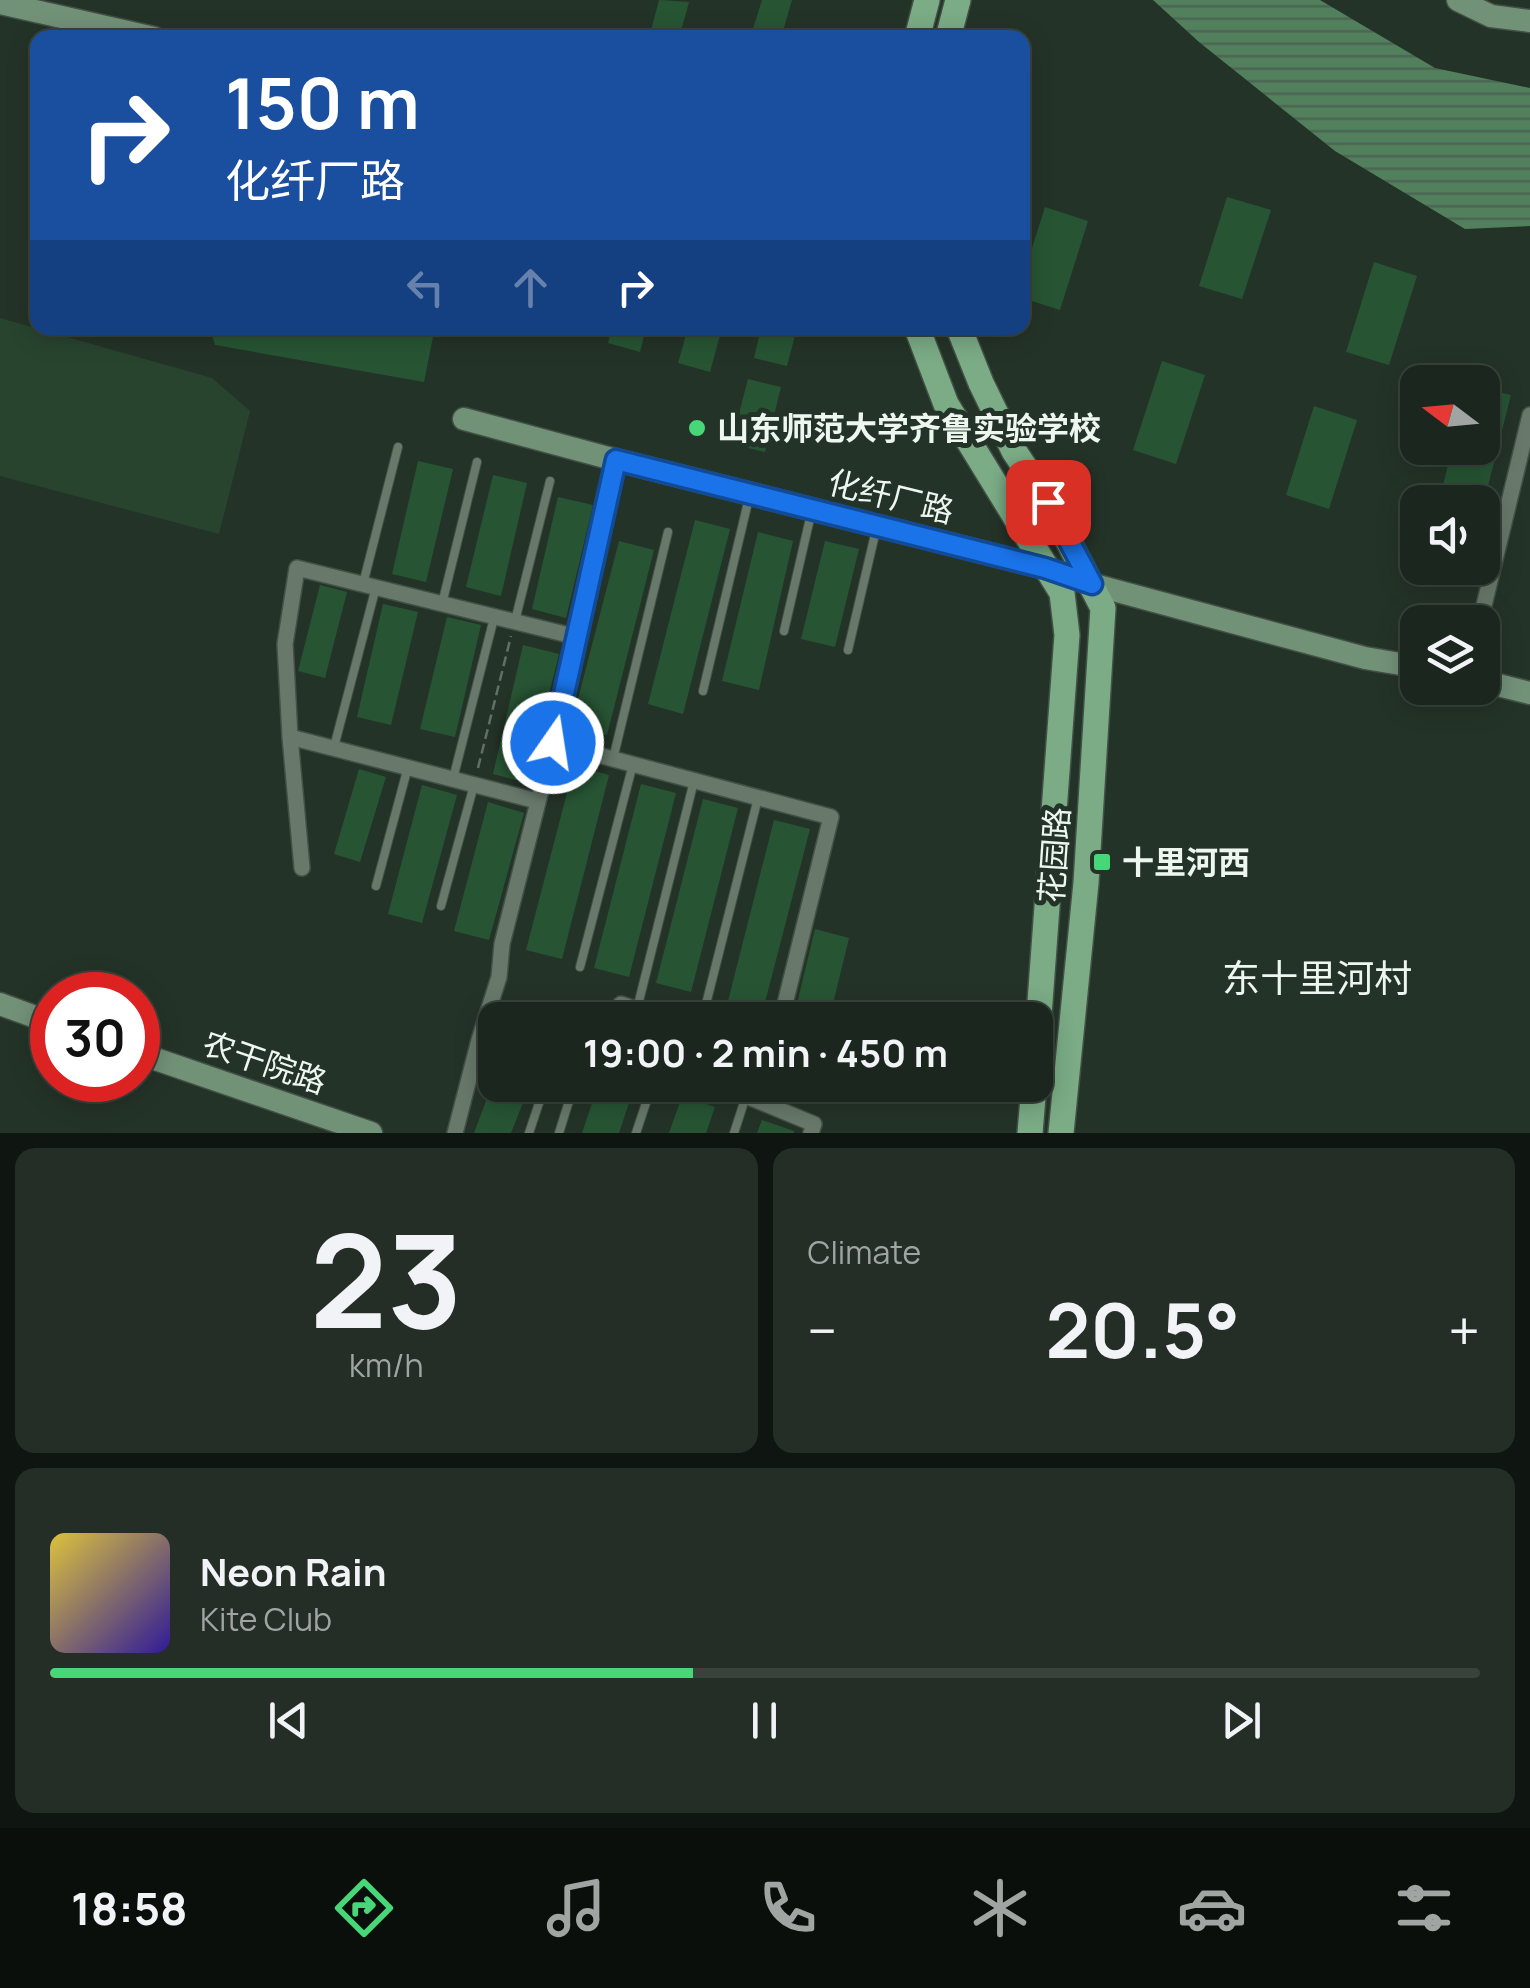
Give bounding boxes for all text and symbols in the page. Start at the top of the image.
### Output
text: 150 m [225,54,420,150]
icon: right [60,70,190,200]
text: 化纤厂路 [225,149,405,211]
icon: left [398,260,453,315]
icon: ahead [503,260,558,315]
icon: right [608,260,663,315]
north arrow [1400,365,1500,465]
map controls [1400,365,1500,705]
place label: 山东师范大学齐鲁实验学校 [717,406,1101,450]
marker: 山东师范大学齐鲁实验学校 [686,417,708,439]
street label: 化纤厂路 [824,459,958,533]
pin [1006,460,1091,545]
icon: arrive [1021,475,1076,530]
button: sound [1400,485,1500,585]
button: layers [1400,605,1500,705]
position arrow [501,691,605,795]
street label: 花园路 [1029,806,1079,904]
place label: 十里河西 [1122,840,1250,884]
marker: 十里河西 [1091,851,1113,873]
district label: 东十里河村 [1222,951,1412,1003]
speed limit sign: 30 [30,972,160,1102]
street label: 农干院路 [197,1020,333,1104]
text: 19:00 · 2 min · 450 m [583,1026,948,1078]
text: 23 [310,1189,463,1367]
text: Climate [808,1230,921,1274]
text: 20.5° [1046,1278,1240,1381]
text: − [808,1292,837,1368]
text: + [1448,1292,1480,1368]
text: km/h [349,1343,423,1387]
text: Neon Rain [200,1545,386,1597]
text: Kite Club [200,1597,332,1641]
icon: previous [261,1693,316,1748]
icon: pause [737,1693,792,1748]
icon: next [1214,1693,1269,1748]
icon: directions [329,1873,399,1943]
icon: music [541,1873,611,1943]
icon: phone [753,1873,823,1943]
icon: climate [965,1873,1035,1943]
icon: car [1177,1873,1247,1943]
icon: filters [1389,1873,1459,1943]
text: 18:58 [71,1877,188,1939]

